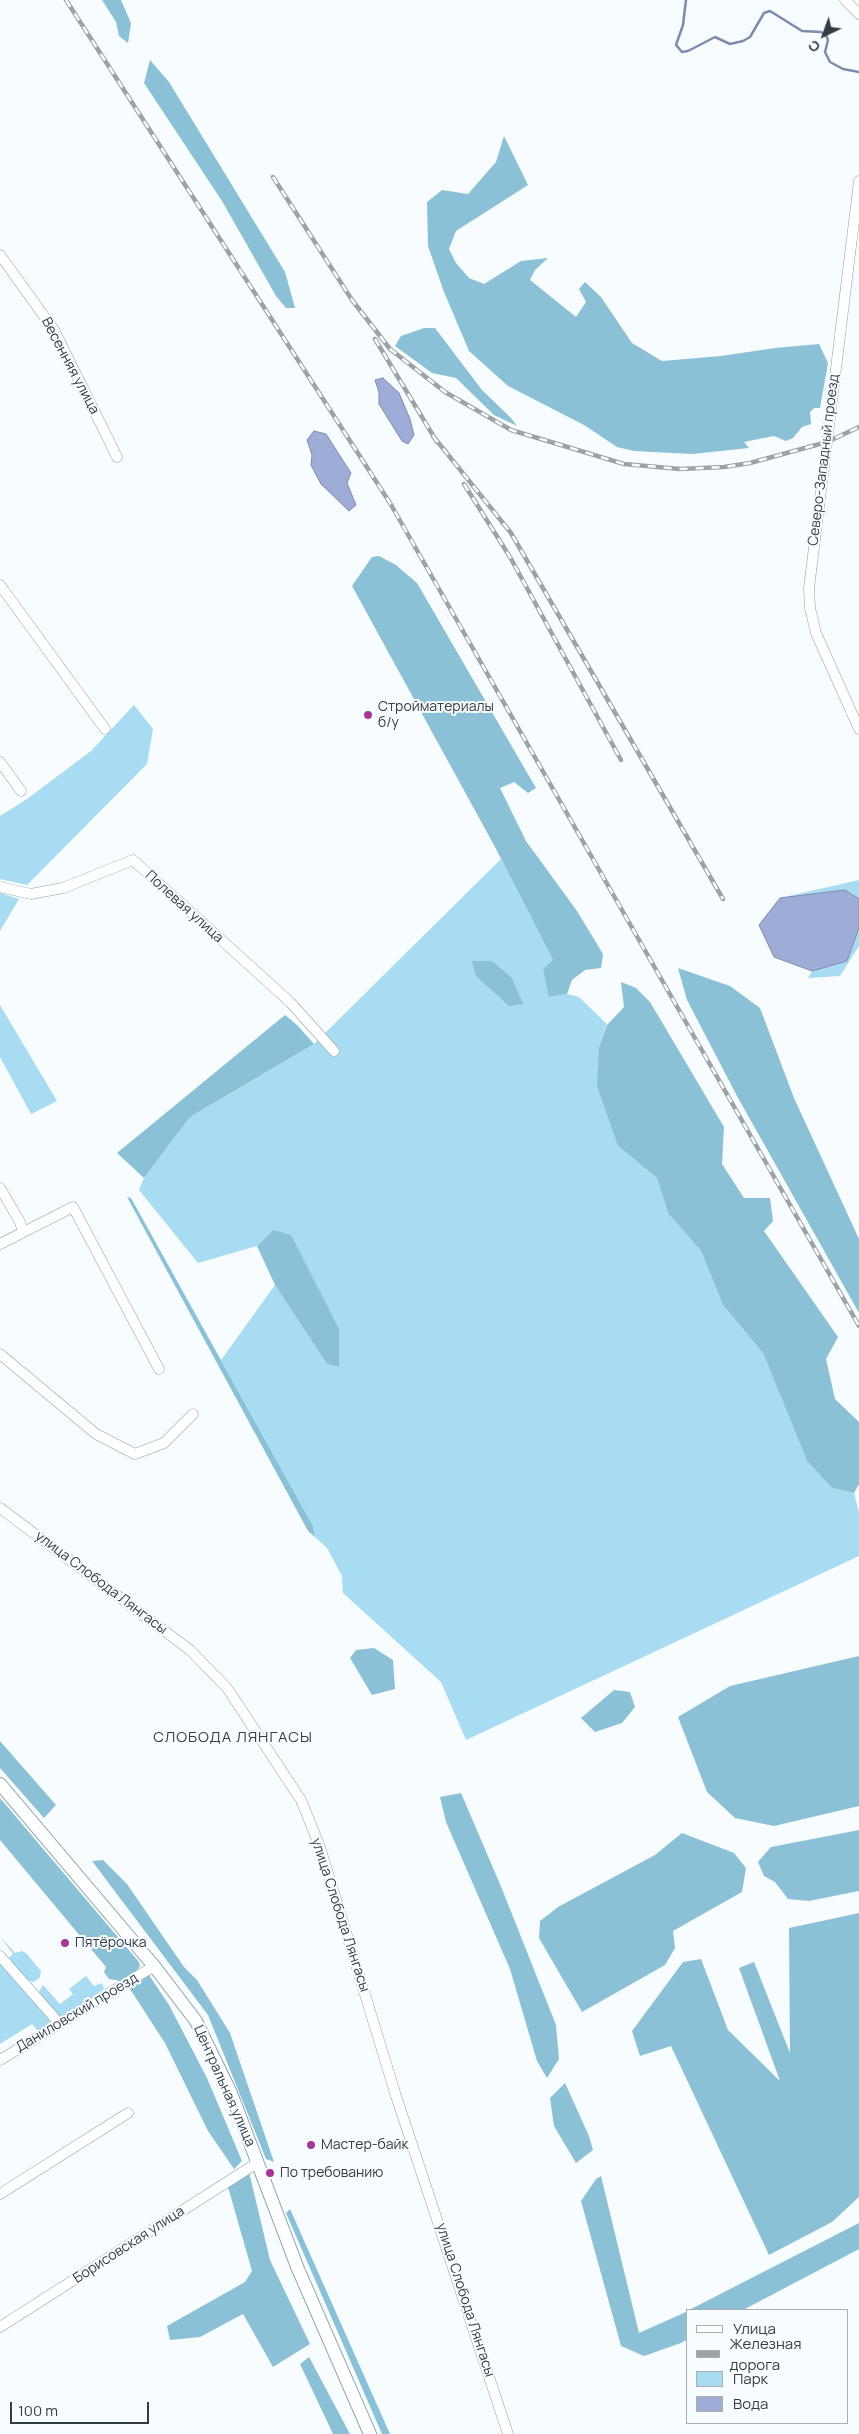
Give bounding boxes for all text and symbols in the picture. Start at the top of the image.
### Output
north arrow [799,10,849,60]
text: С [803,36,824,57]
street label: Весенняя улица [37,315,103,417]
street label: Северо-Западный проезд [805,373,843,547]
place label: Стройматериалы б/у [378,699,494,732]
marker: Стройматериалы б/у [362,709,374,721]
street label: Полевая улица [141,867,227,947]
street label: улица Слобода Лянгасы [32,1528,170,1638]
district label: СЛОБОДА ЛЯНГАСЫ [151,1729,315,1747]
street label: улица Слобода Лянгасы [307,1836,373,1994]
place label: Пятёрочка [75,1935,147,1951]
marker: Пятёрочка [59,1937,71,1949]
street label: Даниловский проезд [13,1970,141,2056]
street label: Центральная улица [190,2023,258,2149]
place label: Мастер-байк [321,2137,408,2153]
marker: Мастер-байк [305,2139,317,2151]
place label: По требованию [280,2165,383,2181]
marker: По требованию [264,2167,276,2179]
street label: Борисовская улица [70,2203,188,2287]
street label: улица Слобода Лянгасы [432,2221,498,2379]
legend [686,2309,849,2424]
text: Улица [733,2318,776,2339]
text: Железная дорога [730,2333,801,2375]
text: Парк [733,2368,768,2389]
scale bar [12,2392,151,2424]
text: Вода [733,2393,768,2414]
text: 100 m [18,2400,58,2421]

